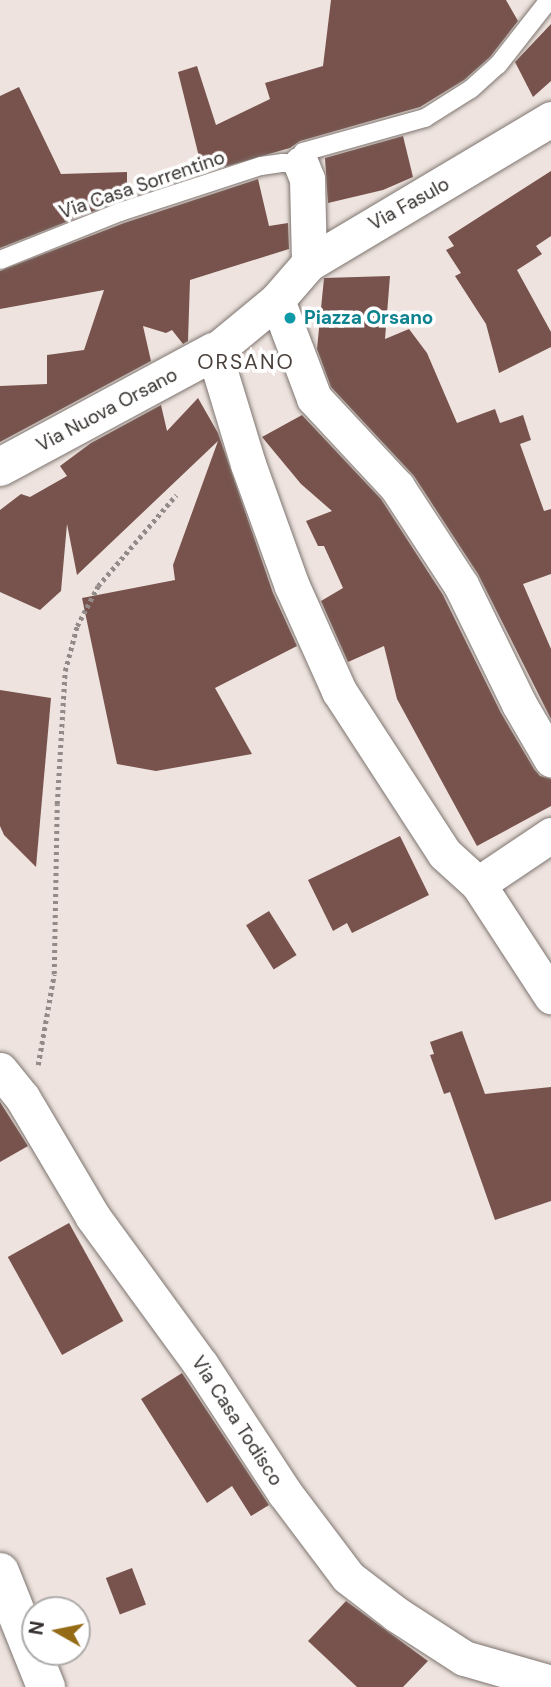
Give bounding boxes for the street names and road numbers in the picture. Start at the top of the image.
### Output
street label: Via Casa Sorrentino [56,146,228,224]
street label: Via Fasulo [365,173,453,235]
street label: Via Nuova Orsano [33,363,181,457]
street label: Via Casa Todisco [187,1352,287,1490]

